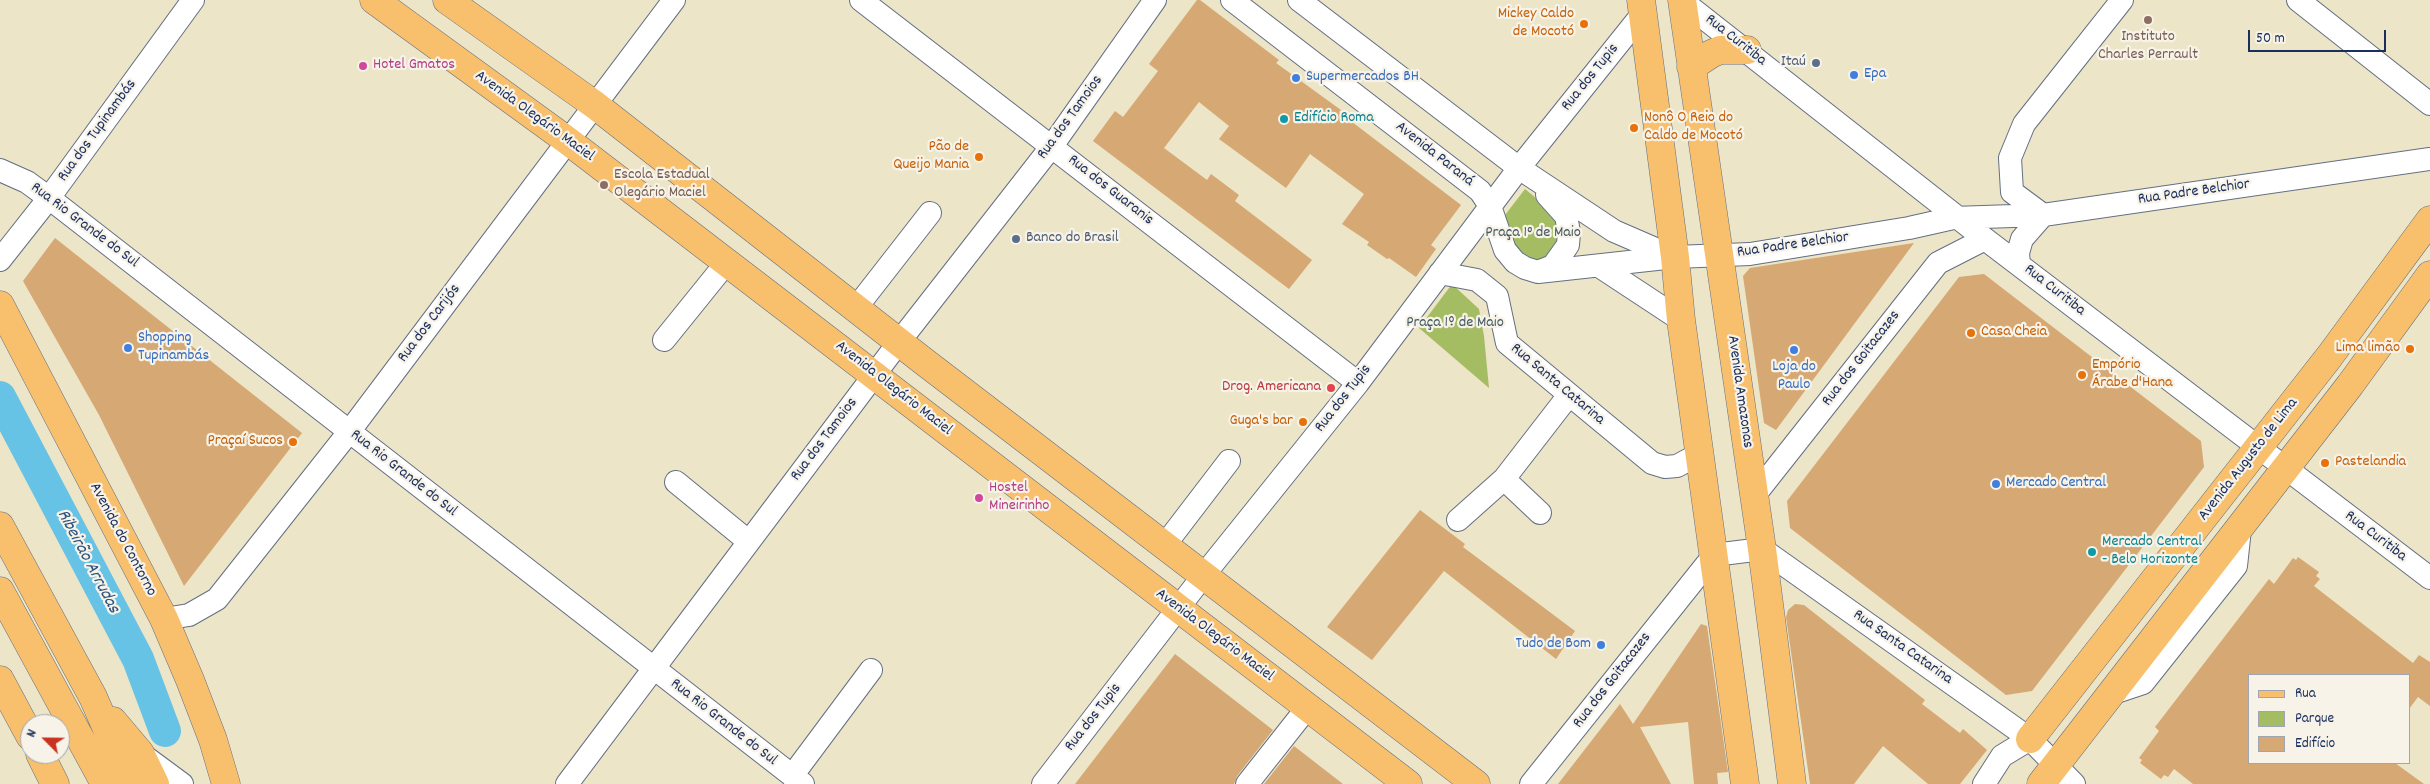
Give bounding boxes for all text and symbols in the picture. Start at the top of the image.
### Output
place label: Mickey Caldo de Mocotó [1498,5,1574,43]
street label: Rua Curitiba [1700,11,1770,71]
marker: Instituto Charles Perrault [2142,14,2154,26]
marker: Mickey Caldo de Mocotó [1578,18,1590,30]
scale bar [2250,20,2388,52]
place label: Instituto Charles Perrault [2098,28,2198,66]
text: 50 m [2256,28,2285,50]
street label: Rua dos Tupis [1558,40,1624,116]
place label: Itaú [1781,53,1806,73]
place label: Hotel Gmatos [373,56,455,76]
marker: Itaú [1810,57,1822,69]
marker: Hotel Gmatos [357,60,369,72]
place label: Epa [1864,65,1886,85]
street label: Avenida Olegário Maciel [470,67,598,167]
place label: Supermercados BH [1306,68,1419,88]
marker: Epa [1848,69,1860,81]
street label: Rua dos Tamoios [1034,72,1108,164]
marker: Supermercados BH [1290,72,1302,84]
street label: Rua dos Tupinambás [54,76,142,186]
place label: Edifício Roma [1294,109,1374,129]
place label: Nonô O Reio do Caldo de Mocotó [1644,109,1743,147]
marker: Edifício Roma [1278,113,1290,125]
street label: Avenida Paraná [1391,118,1477,192]
marker: Nonô O Reio do Caldo de Mocotó [1628,122,1640,134]
place label: Pão de Queijo Mania [893,138,969,176]
marker: Pão de Queijo Mania [973,151,985,163]
street label: Rua dos Guaranis [1063,151,1157,231]
place label: Escola Estadual Olegário Maciel [614,166,710,204]
street label: Rua Padre Belchior [2137,176,2251,210]
street label: Rua Rio Grande do Sul [26,179,142,273]
marker: Escola Estadual Olegário Maciel [598,179,610,191]
park label: Praça 1° de Maio [1485,224,1581,244]
place label: Banco do Brasil [1026,229,1118,249]
street label: Rua Padre Belchior [1736,229,1850,263]
marker: Banco do Brasil [1010,233,1022,245]
street label: Rua Curitiba [2019,261,2089,321]
street label: Rua dos Carijós [394,281,466,367]
street label: Rua dos Goitacazes [1819,307,1905,411]
park label: Praça 1º de Maio [1406,314,1504,334]
place label: Casa Cheia [1981,323,2047,343]
marker: Casa Cheia [1965,327,1977,339]
place label: Shopping Tupinambás [138,329,209,367]
street label: Avenida Amazonas [1722,334,1756,450]
street label: Avenida Olegário Maciel [831,337,955,441]
place label: Lima limão [2336,339,2400,359]
street label: Rua Santa Catarina [1506,340,1608,430]
marker: Shopping Tupinambás [122,342,134,354]
marker: Lima limão [2404,343,2416,355]
marker: Loja do Paulo [1788,344,1800,356]
place label: Empório Árabe d'Hana [2092,356,2173,394]
place label: Loja do Paulo [1772,358,1816,396]
street label: Rua dos Tupis [1311,361,1377,437]
marker: Empório Árabe d'Hana [2076,369,2088,381]
place label: Drog. Americana [1222,378,1321,398]
marker: Drog. Americana [1325,382,1337,394]
street label: Rua dos Tamoios [787,394,863,486]
street label: Avenida Augusto de Lima [2195,395,2303,525]
place label: Guga's bar [1230,412,1293,432]
marker: Guga's bar [1297,416,1309,428]
street label: Rua Rio Grande do Sul [346,426,460,522]
place label: Praçaí Sucos [208,432,283,452]
marker: Praçaí Sucos [287,436,299,448]
place label: Pastelandia [2335,453,2406,473]
marker: Pastelandia [2319,457,2331,469]
place label: Mercado Central [2006,474,2106,494]
marker: Mercado Central [1990,478,2002,490]
place label: Hostel Mineirinho [989,479,1049,517]
street label: Avenida do Contorno [84,480,160,600]
marker: Hostel Mineirinho [973,492,985,504]
water label: Ribeirão Arrudas [51,506,123,618]
street label: Rua Curitiba [2340,507,2410,567]
place label: Mercado Central - Belo Horizonte [2102,533,2202,571]
marker: Mercado Central - Belo Horizonte [2086,546,2098,558]
street label: Avenida Olegário Maciel [1151,585,1277,687]
street label: Rua Santa Catarina [1848,606,1956,690]
street label: Rua dos Goitacazes [1570,629,1656,733]
place label: Tudo de Bom [1516,635,1591,655]
marker: Tudo de Bom [1595,639,1607,651]
legend [2248,674,2410,764]
street label: Rua Rio Grande do Sul [666,675,780,771]
street label: Rua dos Tupis [1061,680,1127,756]
text: Rua [2295,683,2316,705]
text: Parque [2295,708,2334,730]
north arrow [20,714,70,764]
text: N [22,726,43,741]
text: Edifício [2295,733,2335,755]

